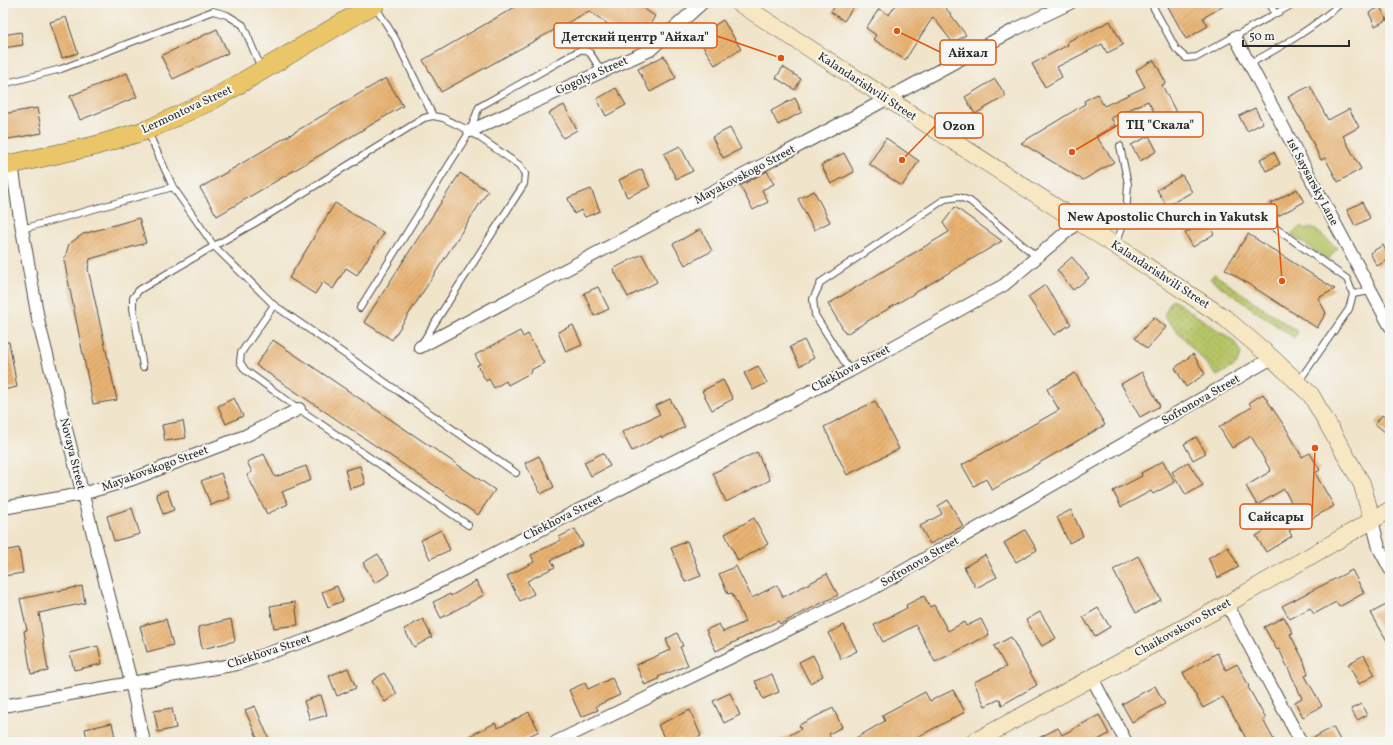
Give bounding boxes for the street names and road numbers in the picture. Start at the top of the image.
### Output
street label: Kalandarishvili Street [814,49,920,125]
street label: Gogolya Street [553,53,631,99]
street label: Lermontova Street [139,82,235,138]
street label: 1st Saysarsky Lane [1282,135,1342,229]
street label: Mayakovskogo Street [692,142,798,208]
street label: Kalandarishvili Street [1107,237,1213,313]
street label: Chekhova Street [809,342,893,396]
street label: Sofronova Street [1159,371,1243,429]
street label: Novaya Street [55,416,89,492]
street label: Mayakovskogo Street [99,442,211,496]
street label: Chekhova Street [521,491,605,545]
street label: Sofronova Street [878,533,962,591]
street label: Chaikovskovo Street [1132,595,1234,661]
street label: Chekhova Street [225,631,313,673]

